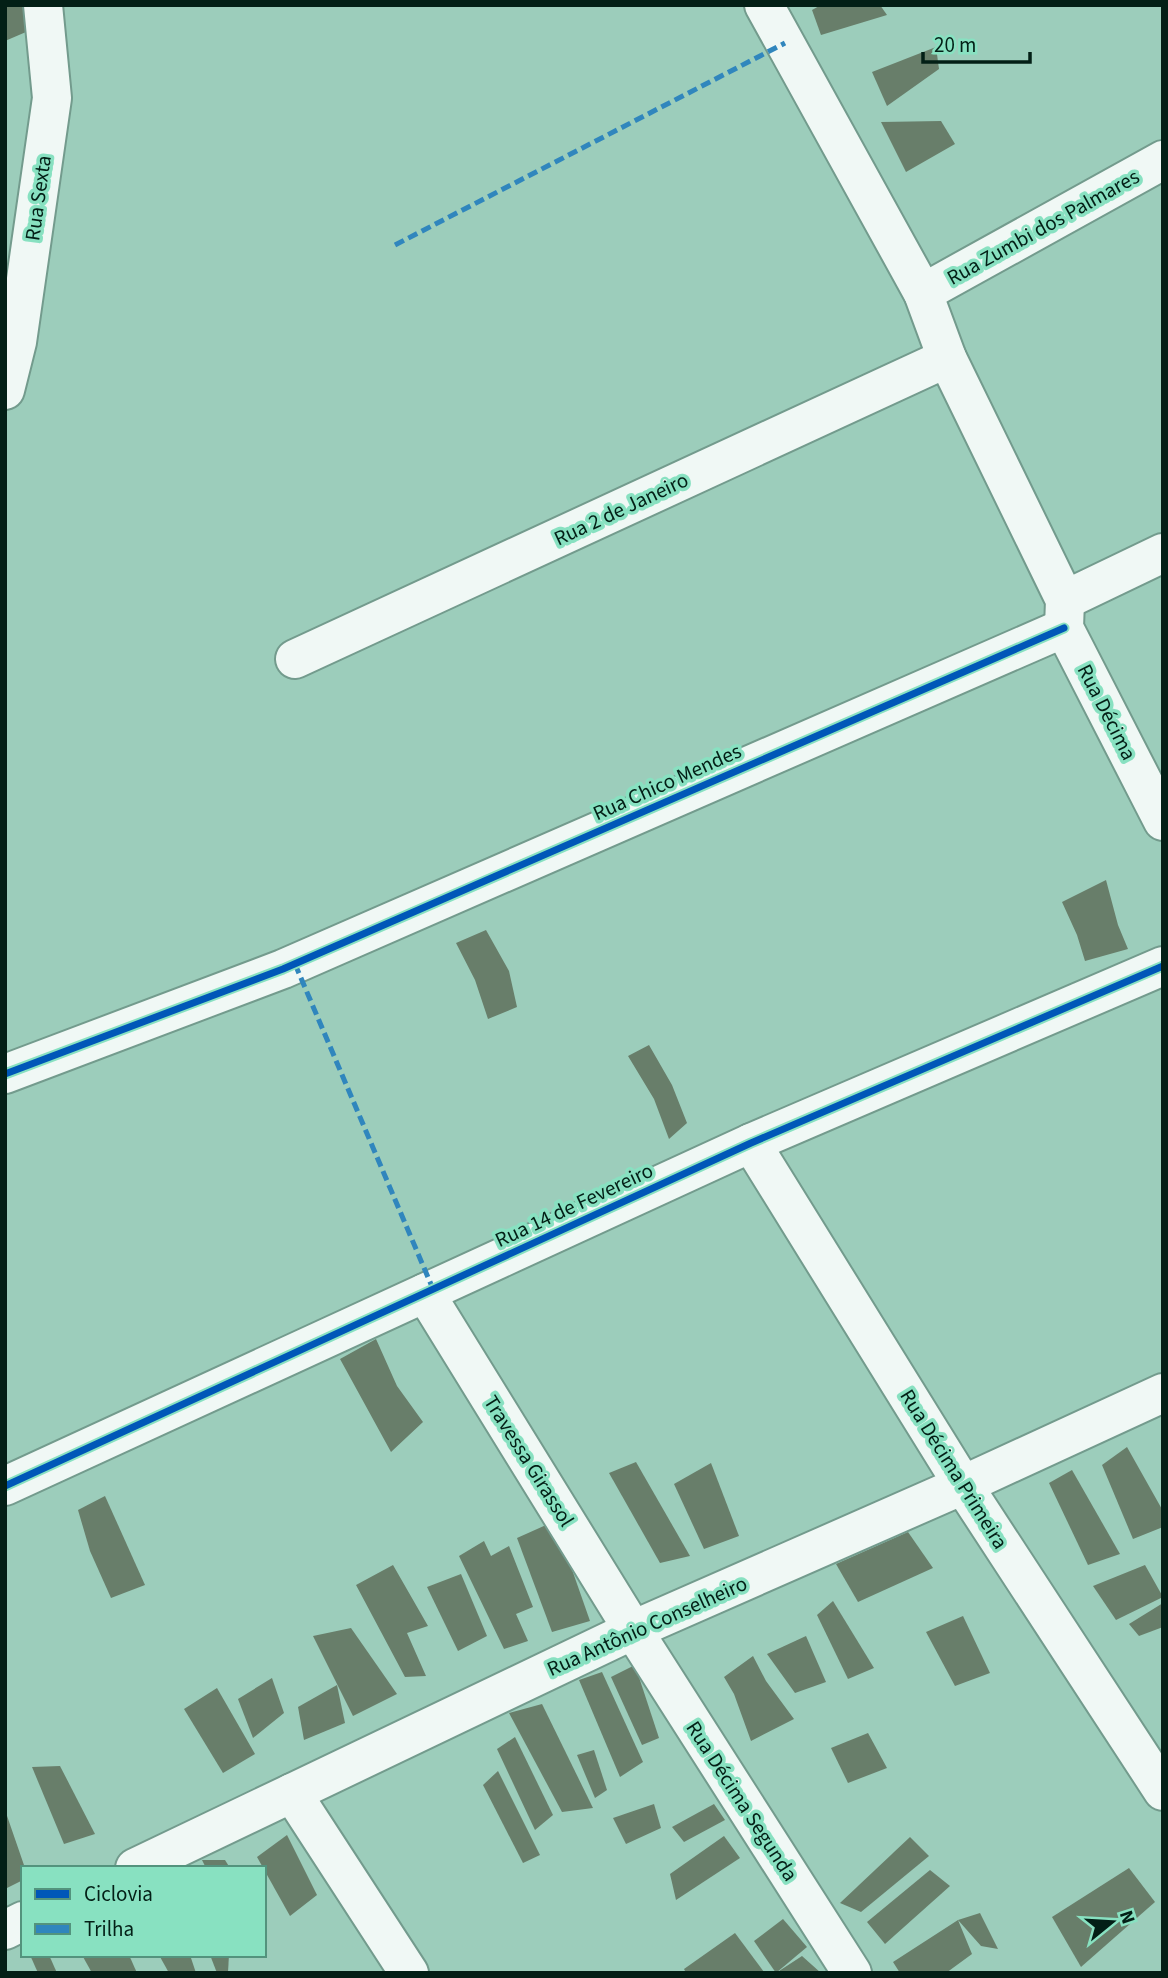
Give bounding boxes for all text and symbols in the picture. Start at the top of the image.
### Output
scale bar [923,21,1030,65]
text: 20 m [934,30,976,60]
street label: Rua Sexta [17,153,59,243]
street label: Rua Zumbi dos Palmares [941,161,1145,292]
street label: Rua 2 de Janeiro [549,465,693,553]
street label: Rua Décima [1070,659,1144,765]
street label: Rua Chico Mendes [588,736,746,828]
street label: Rua 14 de Fevereiro [490,1155,658,1255]
street label: Rua Décima Primeira [893,1383,1015,1555]
street label: Travessa Girassol [477,1389,581,1533]
street label: Rua Antônio Conselheiro [542,1568,752,1684]
street label: Rua Décima Segunda [679,1715,805,1887]
legend [21,1866,266,1957]
text: Ciclovia [84,1879,153,1909]
north arrow [1077,1887,1147,1957]
text: N [1112,1907,1142,1927]
text: Trilha [84,1914,134,1944]

